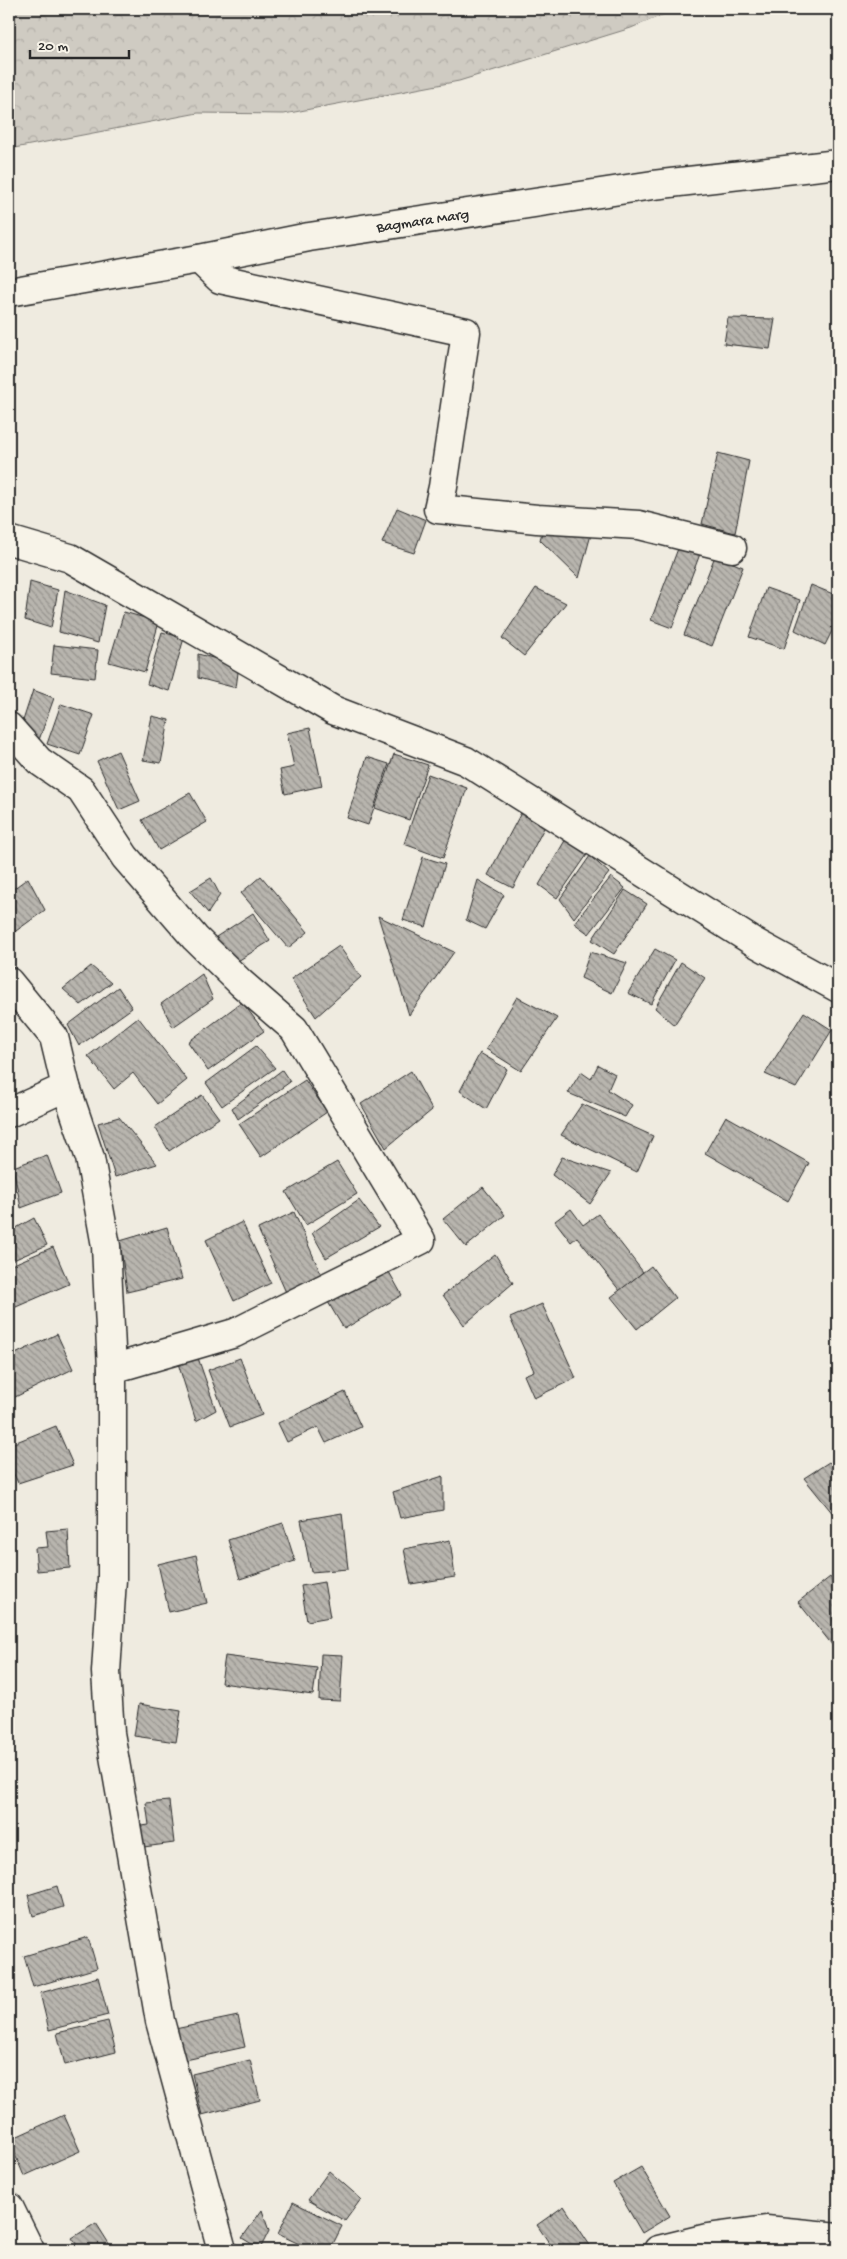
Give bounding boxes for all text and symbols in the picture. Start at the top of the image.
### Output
scale bar [30,28,129,60]
text: 20 m [38,38,68,56]
street label: Bagmara Marg [375,206,470,238]

